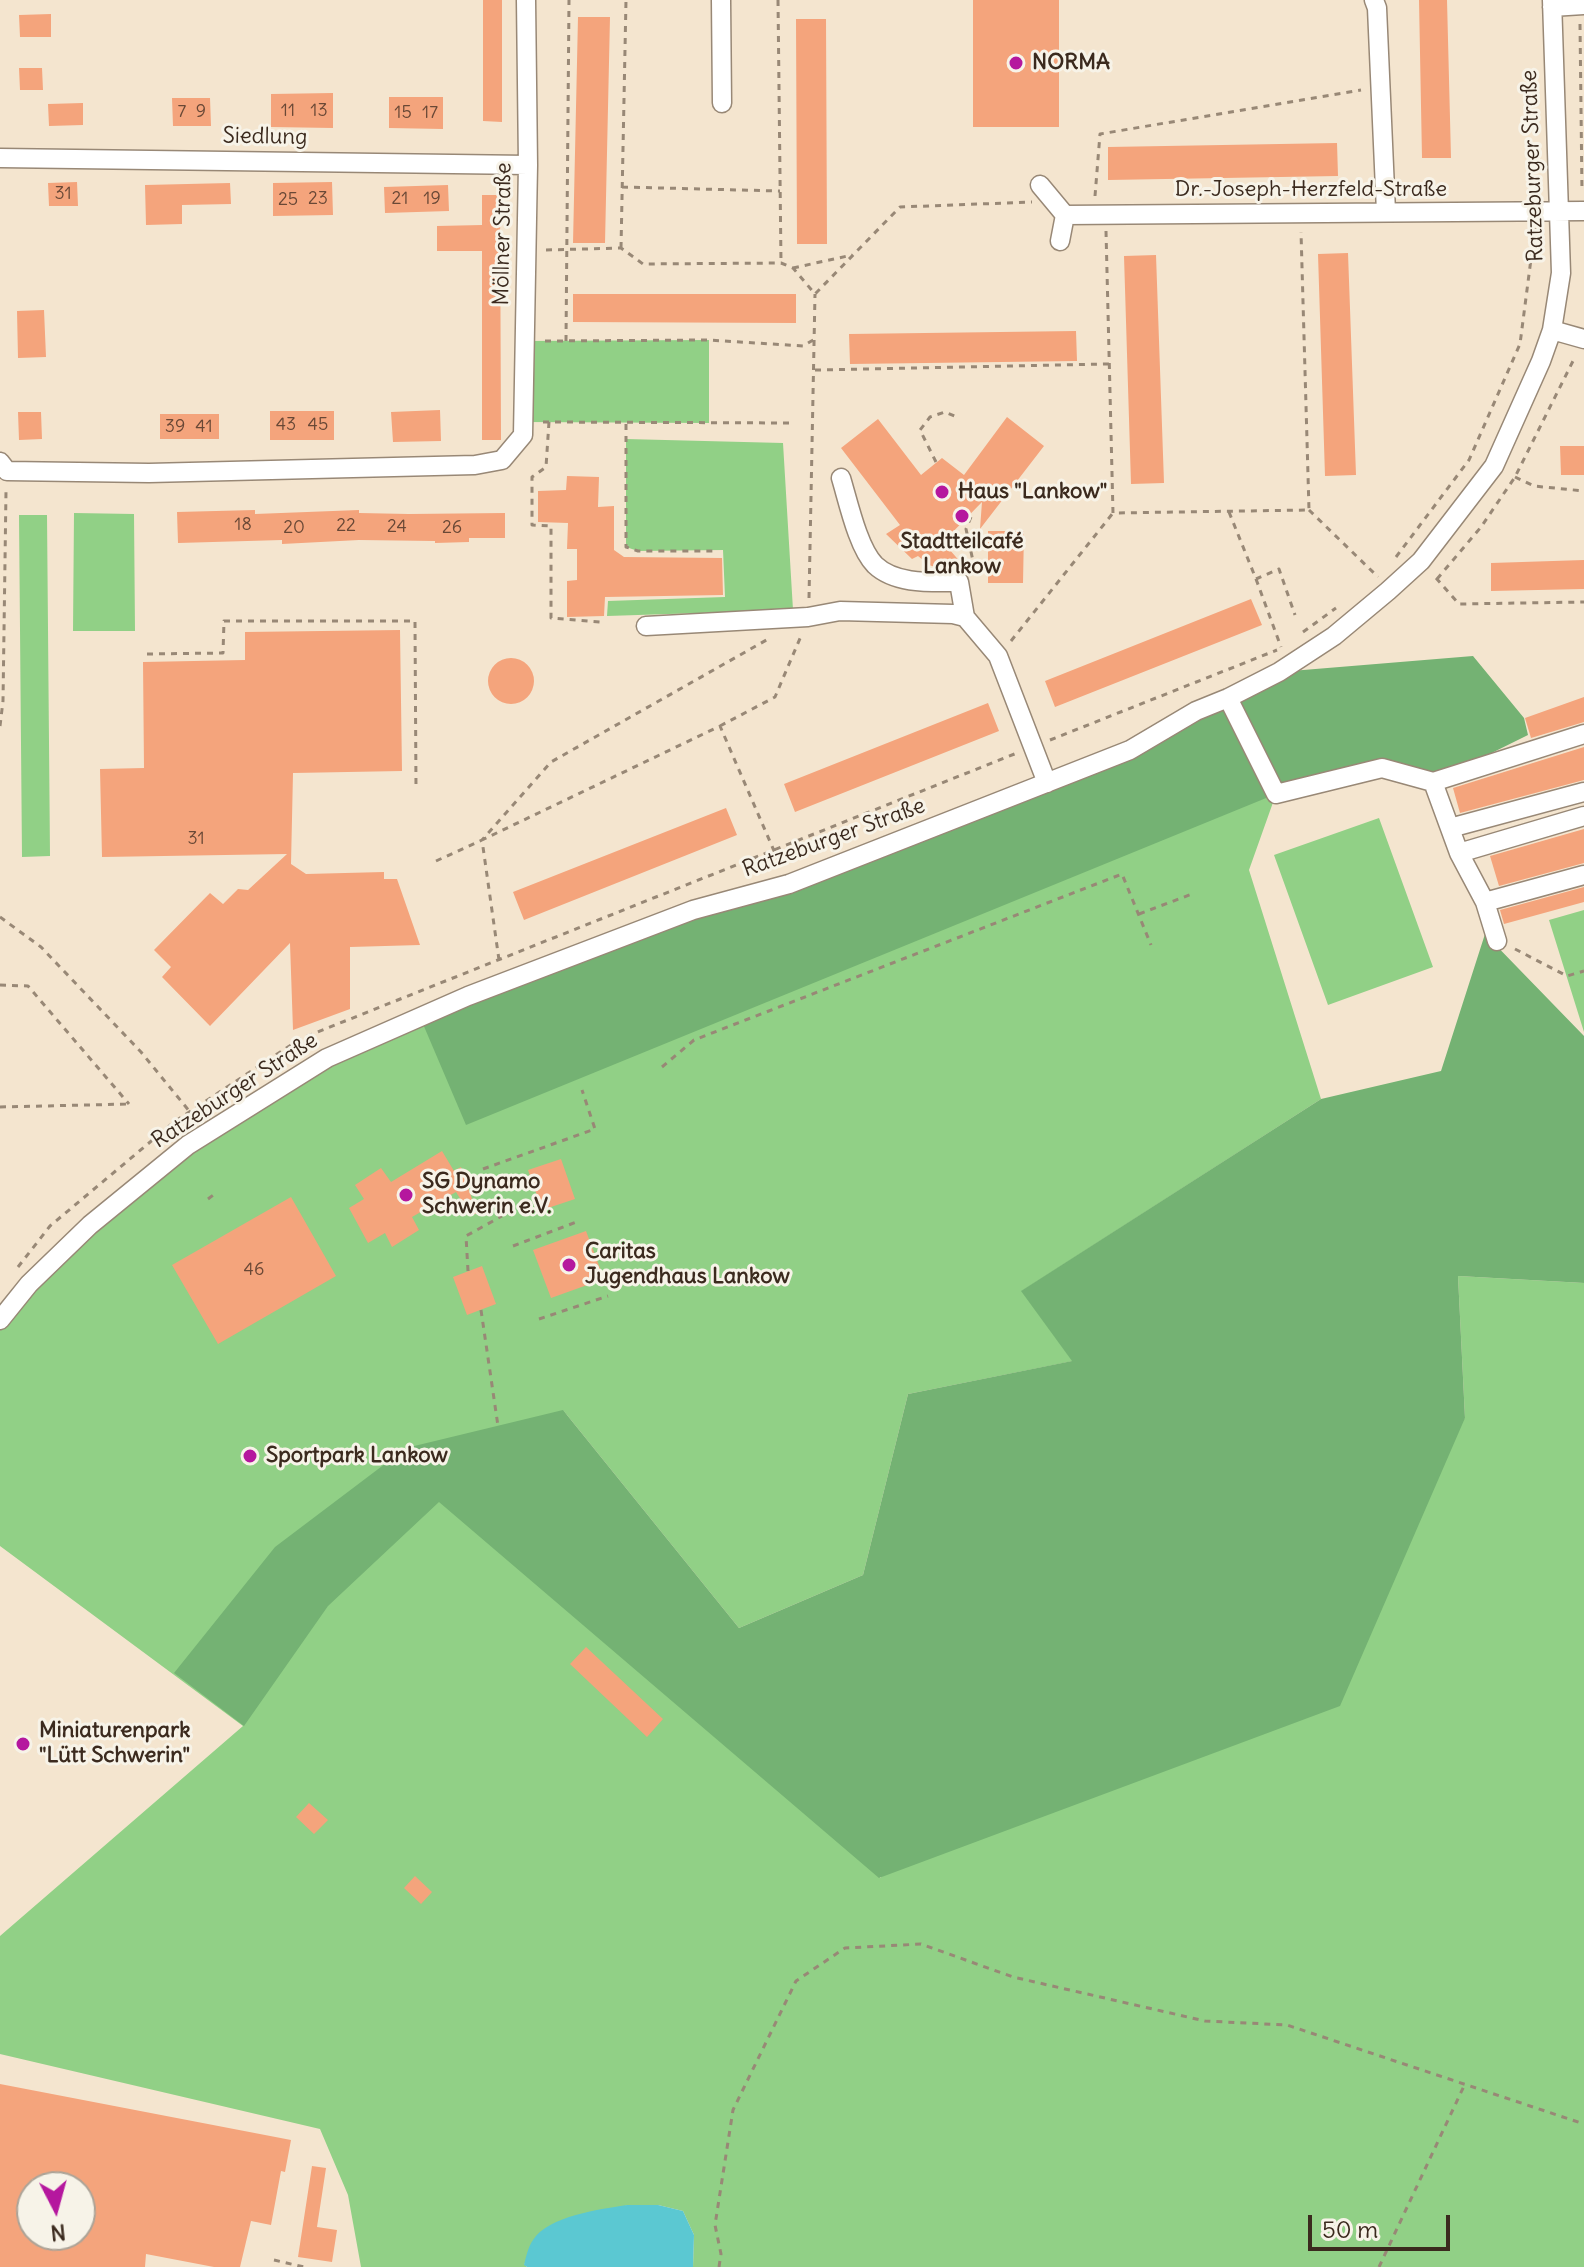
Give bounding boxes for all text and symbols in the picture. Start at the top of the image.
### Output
place label: NORMA [1032,50,1110,76]
marker: NORMA [1007,54,1025,72]
street label: Ratzeburger Straße [1516,69,1550,263]
house number: 11 [281,100,295,122]
house number: 13 [310,100,328,122]
house number: 7 [178,101,186,123]
house number: 9 [196,101,206,123]
house number: 15 [394,102,412,124]
house number: 17 [422,102,438,124]
street label: Siedlung [222,123,308,151]
street label: Möllner Straße [489,162,517,306]
street label: Dr.-Joseph-Herzfeld-Straße [1175,177,1447,203]
house number: 31 [54,183,72,205]
house number: 23 [308,188,328,210]
house number: 21 [391,188,409,210]
house number: 19 [423,188,441,210]
house number: 25 [278,189,298,211]
house number: 43 [276,414,296,436]
house number: 45 [308,414,328,436]
house number: 39 [165,416,185,438]
house number: 41 [195,416,213,438]
place label: Haus "Lankow" [958,479,1107,505]
marker: Haus "Lankow" [933,483,951,501]
marker: Stadtteilcafé Lankow [953,507,971,525]
house number: 18 [234,514,252,536]
house number: 22 [336,515,356,537]
house number: 24 [387,516,407,538]
house number: 20 [283,517,305,539]
house number: 26 [442,517,462,539]
place label: Stadtteilcafé Lankow [900,529,1024,580]
street label: Ratzeburger Straße [739,793,929,883]
house number: 31 [187,828,205,850]
street label: Ratzeburger Straße [147,1028,323,1154]
place label: SG Dynamo Schwerin e.V. [422,1169,552,1220]
marker: SG Dynamo Schwerin e.V. [397,1186,415,1204]
place label: Caritas Jugendhaus Lankow [585,1239,790,1290]
marker: Caritas Jugendhaus Lankow [560,1256,578,1274]
house number: 46 [244,1259,264,1281]
place label: Sportpark Lankow [266,1443,448,1469]
marker: Sportpark Lankow [241,1447,259,1465]
place label: Miniaturenpark "Lütt Schwerin" [39,1718,190,1770]
marker: Miniaturenpark "Lütt Schwerin" [14,1735,32,1753]
north arrow [16,2171,96,2251]
scale bar [1312,2199,1454,2249]
text: 50 m [1322,2214,1378,2244]
text: N [49,2218,67,2248]

